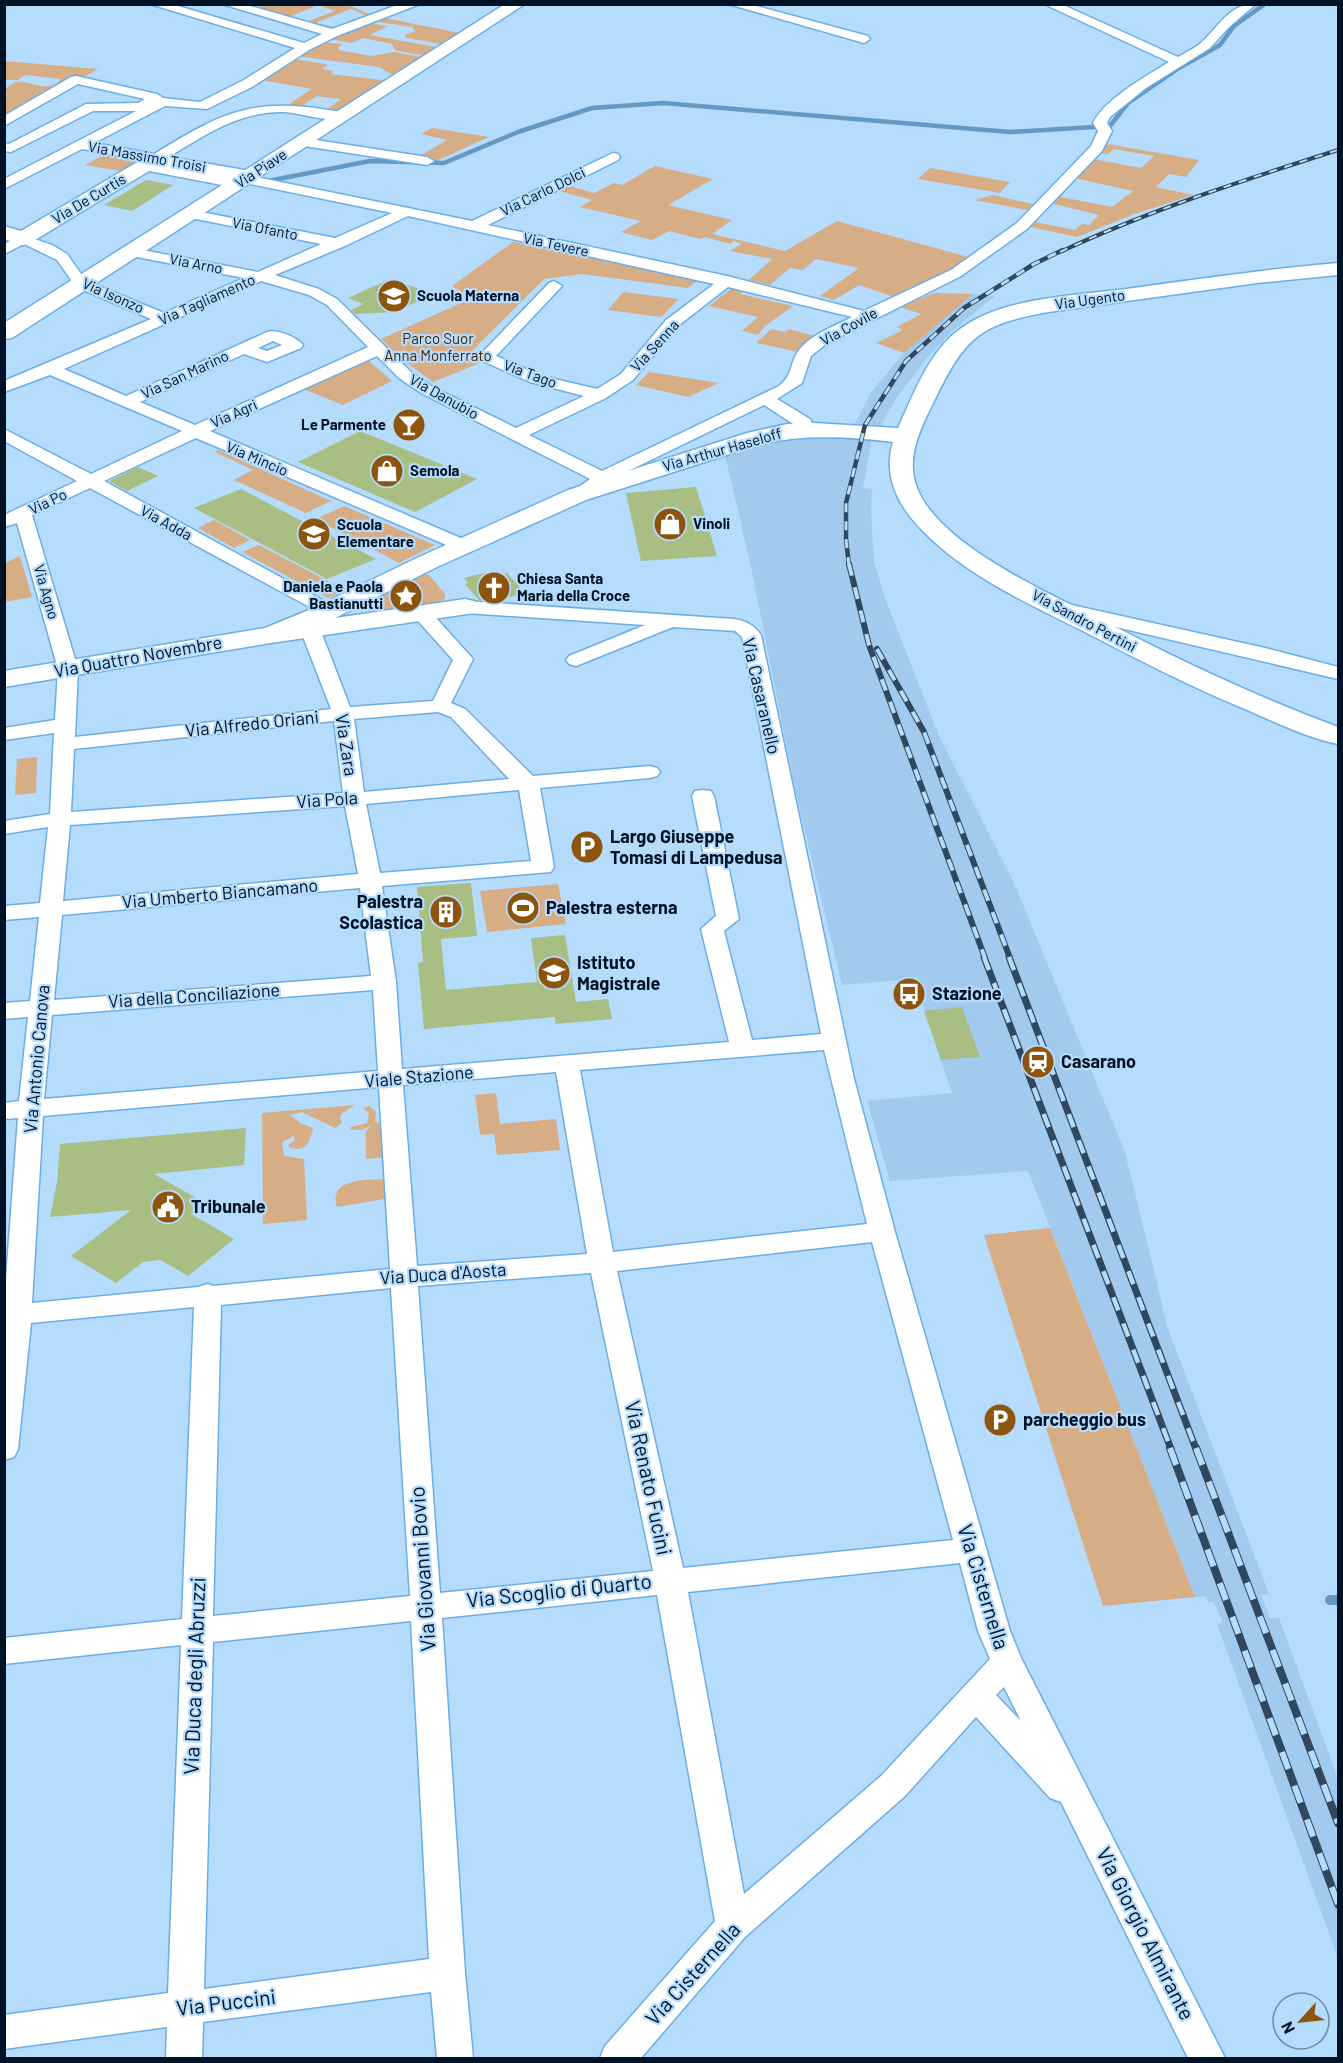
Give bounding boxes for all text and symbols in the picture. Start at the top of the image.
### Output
street label: Via Massimo Troisi [87,137,208,175]
street label: Via Piave [231,145,290,192]
street label: Via Carlo Dolci [497,163,588,219]
street label: Via De Curtis [48,169,129,227]
street label: Via Ofanto [231,213,300,243]
street label: Via Tevere [522,228,591,260]
street label: Via Arno [168,249,224,277]
street label: Via Tagliamento [155,270,258,328]
street label: Via Isonzo [80,274,147,317]
school or university icon: Scuola Materna [376,278,412,314]
street label: Via Ugento [1054,285,1126,313]
place label: Scuola Materna [417,286,519,304]
street label: Via Covile [817,303,880,349]
street label: Via Senna [626,316,682,375]
park label: Parco Suor Anna Monferrato [384,329,492,364]
street label: Via San Marino [138,346,231,402]
street label: Via Tago [501,355,560,391]
street label: Via Danubio [407,370,482,423]
street label: Via Agri [207,395,260,431]
bar icon: Le Parmente [391,407,427,443]
place label: Le Parmente [301,415,386,433]
street label: Via Arthur Haseloff [660,423,783,475]
street label: Via Mincio [224,437,291,479]
shop icon: Semola [369,453,405,489]
place label: Semola [410,461,460,479]
street label: Via Po [26,484,70,518]
street label: Via Adda [138,501,195,544]
shop icon: Vinoli [652,506,688,542]
place label: Vinoli [693,514,730,532]
place label: Scuola Elementare [337,515,414,550]
school or university icon: Scuola Elementare [296,516,332,552]
street label: Via Agno [31,562,63,621]
place label: Chiesa Santa Maria della Croce [517,569,630,604]
church icon: Chiesa Santa Maria della Croce [476,570,512,606]
place label: Daniela e Paola Bastianutti [283,577,383,612]
place icon: Daniela e Paola Bastianutti [388,578,424,614]
street label: Via Sandro Pertini [1029,585,1140,655]
street label: Via Quattro Novembre [52,630,224,682]
street label: Via Casaranello [738,635,786,756]
street label: Via Alfredo Oriani [184,705,320,741]
street label: Via Zara [331,712,363,778]
street label: Via Pola [295,786,358,812]
place label: Largo Giuseppe Tomasi di Lampedusa [610,825,783,868]
parking icon: Largo Giuseppe Tomasi di Lampedusa [569,829,605,865]
street label: Via Umberto Biancamano [121,873,319,913]
place label: Palestra Scolastica [339,890,423,933]
sports icon: Palestra esterna [505,890,541,926]
building icon: Palestra Scolastica [428,894,464,930]
place label: Palestra esterna [546,896,677,918]
place label: Istituto Magistrale [577,951,661,994]
school or university icon: Istituto Magistrale [536,955,572,991]
bus stop icon: Stazione [891,976,927,1012]
street label: Via della Conciliazione [107,978,281,1012]
place label: Stazione [932,982,1002,1004]
street label: Via Antonio Canova [19,984,53,1134]
station icon: Casarano [1020,1044,1056,1080]
place label: Casarano [1061,1050,1136,1072]
street label: Viale Stazione [363,1060,474,1092]
public building icon: Tribunale [150,1189,186,1225]
place label: Tribunale [191,1195,266,1217]
street label: Via Duca d'Aosta [379,1258,507,1288]
street label: Via Renato Fucini [621,1398,678,1557]
parking icon: parcheggio bus [982,1402,1018,1438]
place label: parcheggio bus [1023,1408,1146,1430]
street label: Via Giovanni Bovio [403,1486,440,1653]
street label: Via Cisternella [954,1521,1015,1652]
street label: Via Scoglio di Quarto [465,1567,653,1612]
street label: Via Duca degli Abruzzi [178,1577,209,1775]
street label: Via Giorgio Almirante [1092,1843,1201,2024]
street label: Via Cisternella [639,1916,745,2030]
street label: Via Puccini [175,1983,277,2020]
north arrow [1271,1991,1331,2051]
text: N [1276,2019,1298,2037]

